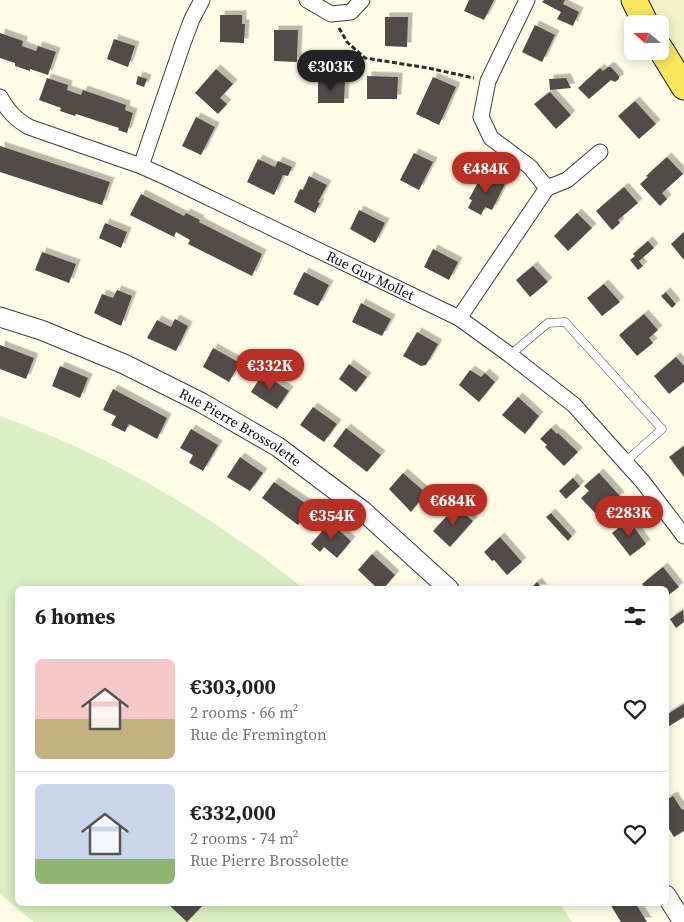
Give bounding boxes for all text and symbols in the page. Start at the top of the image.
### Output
north arrow [624,15,669,60]
map controls [624,15,669,60]
pin: €303K [296,49,366,92]
text: €303K [308,55,354,77]
pin: €484K [451,152,521,194]
text: €484K [463,157,509,179]
street label: Rue Guy Mollet [323,246,418,305]
pin: €332K [235,348,305,391]
text: €332K [247,354,293,376]
street label: Rue Pierre Brossolette [176,383,305,471]
pin: €684K [418,484,488,526]
text: €684K [430,489,476,511]
pin: €283K [594,496,664,538]
pin: €354K [297,498,367,541]
text: €283K [606,501,652,523]
text: €354K [309,504,355,526]
text: 6 homes [35,602,115,631]
icon: filters [621,602,649,630]
text: €303,000 [190,672,276,701]
icon: home [75,679,135,739]
icon: heart [621,695,649,723]
text: 2 rooms · 66 m² [190,701,298,723]
text: Rue de Fremington [190,723,327,745]
text: €332,000 [190,798,276,827]
icon: home [75,804,135,864]
icon: heart [621,820,649,848]
text: 2 rooms · 74 m² [190,827,298,849]
text: Rue Pierre Brossolette [190,849,349,871]

